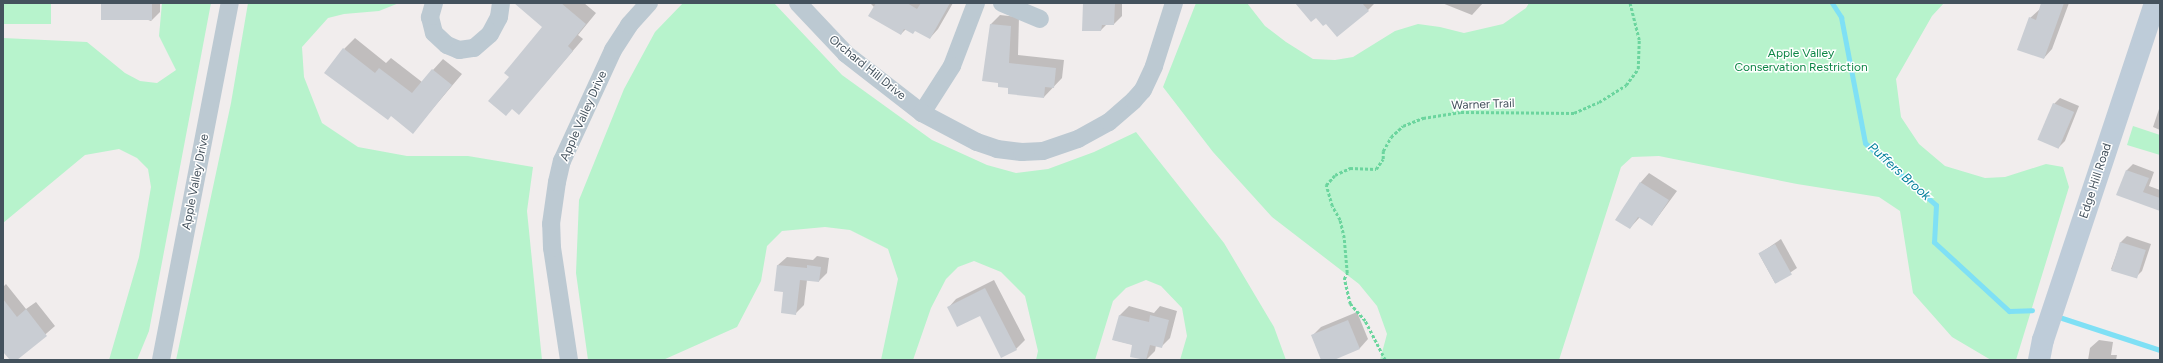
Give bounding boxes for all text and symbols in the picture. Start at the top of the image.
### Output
street label: Orchard Hill Drive [826,33,908,103]
park label: Apple Valley Conservation Restriction [1734,47,1868,75]
street label: Apple Valley Drive [558,69,610,163]
street label: Warner Trail [1451,97,1515,113]
street label: Apple Valley Drive [180,133,212,231]
water label: Puffers Brook [1864,140,1934,204]
street label: Edge Hill Road [2077,142,2115,220]

